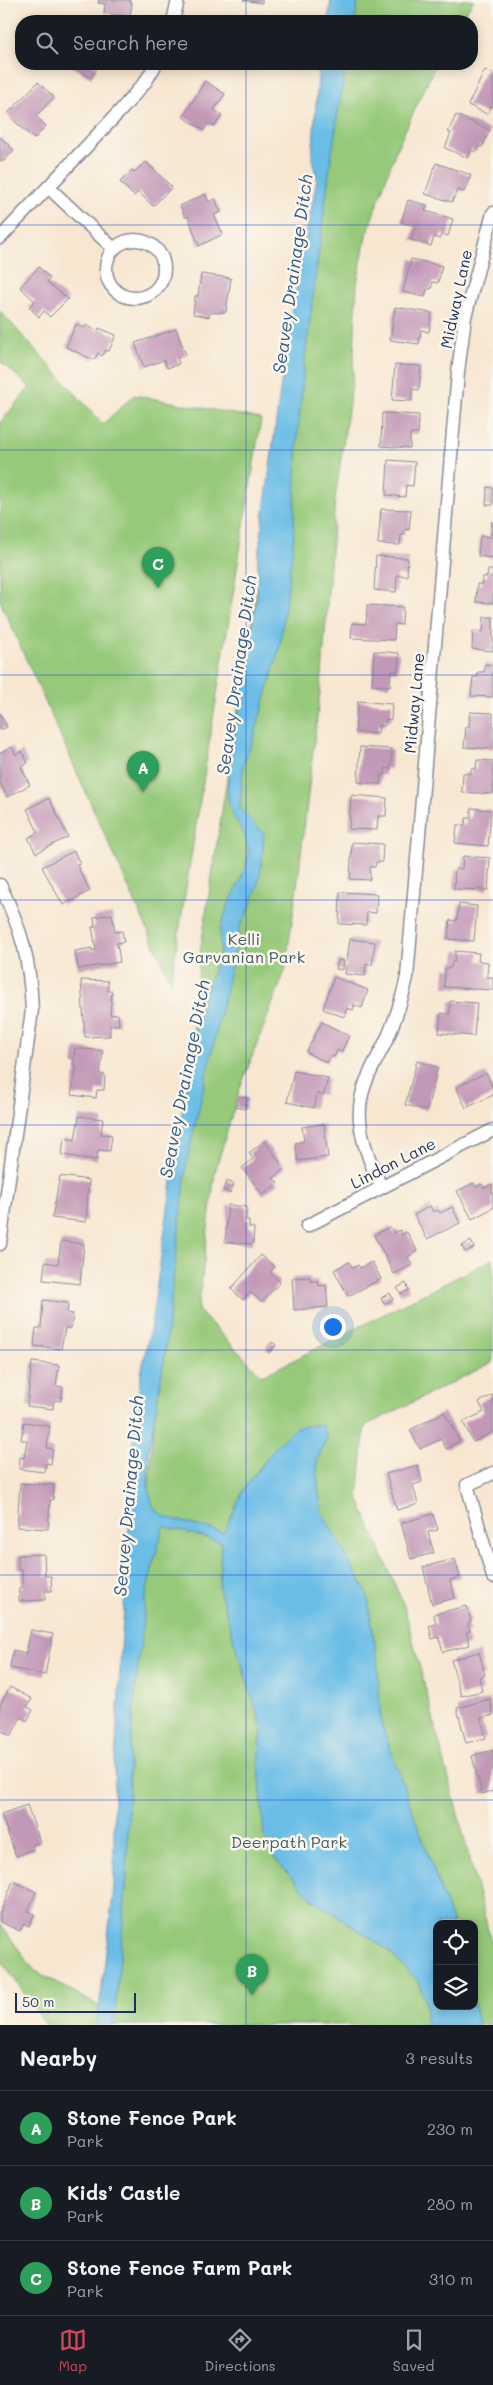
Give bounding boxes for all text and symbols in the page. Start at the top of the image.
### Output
search box [15,15,478,70]
icon: search [33,29,61,57]
text: Search here [73,30,189,55]
water label: Seavey Drainage Ditch [266,172,318,375]
street label: Midway Lane [435,247,476,350]
pin: C [142,547,174,588]
water label: Seavey Drainage Ditch [210,573,262,776]
street label: Midway Lane [399,652,428,754]
pin: A [127,751,159,792]
park label: Kelli Garvanian Park [183,928,305,967]
water label: Seavey Drainage Ditch [153,978,215,1180]
street label: Lindon Lane [347,1132,439,1193]
your location [320,1314,346,1340]
water label: Seavey Drainage Ditch [107,1395,149,1597]
park label: Deerpath Park [231,1831,347,1852]
map controls [433,1920,478,2010]
button: locate [433,1920,478,1965]
pin: B [236,1954,268,1995]
button: layers [433,1965,478,2010]
scale bar [15,1990,136,2013]
text: 50 m [22,1992,54,2011]
text: Nearby [20,2044,97,2071]
text: 3 results [405,2047,473,2068]
text: Stone Fence Park [67,2105,237,2130]
text: A [30,2118,42,2139]
text: 230 m [427,2118,473,2139]
text: Park [67,2130,103,2151]
text: Kids’ Castle [67,2180,180,2205]
text: B [31,2193,41,2214]
text: 280 m [427,2193,473,2214]
text: Park [67,2205,103,2226]
text: Stone Fence Farm Park [67,2255,292,2280]
text: C [30,2268,42,2289]
text: 310 m [429,2268,473,2289]
text: Park [67,2280,103,2301]
tab: Map [59,2326,87,2375]
tab: Directions [204,2326,276,2375]
tab: Saved [393,2326,434,2375]

